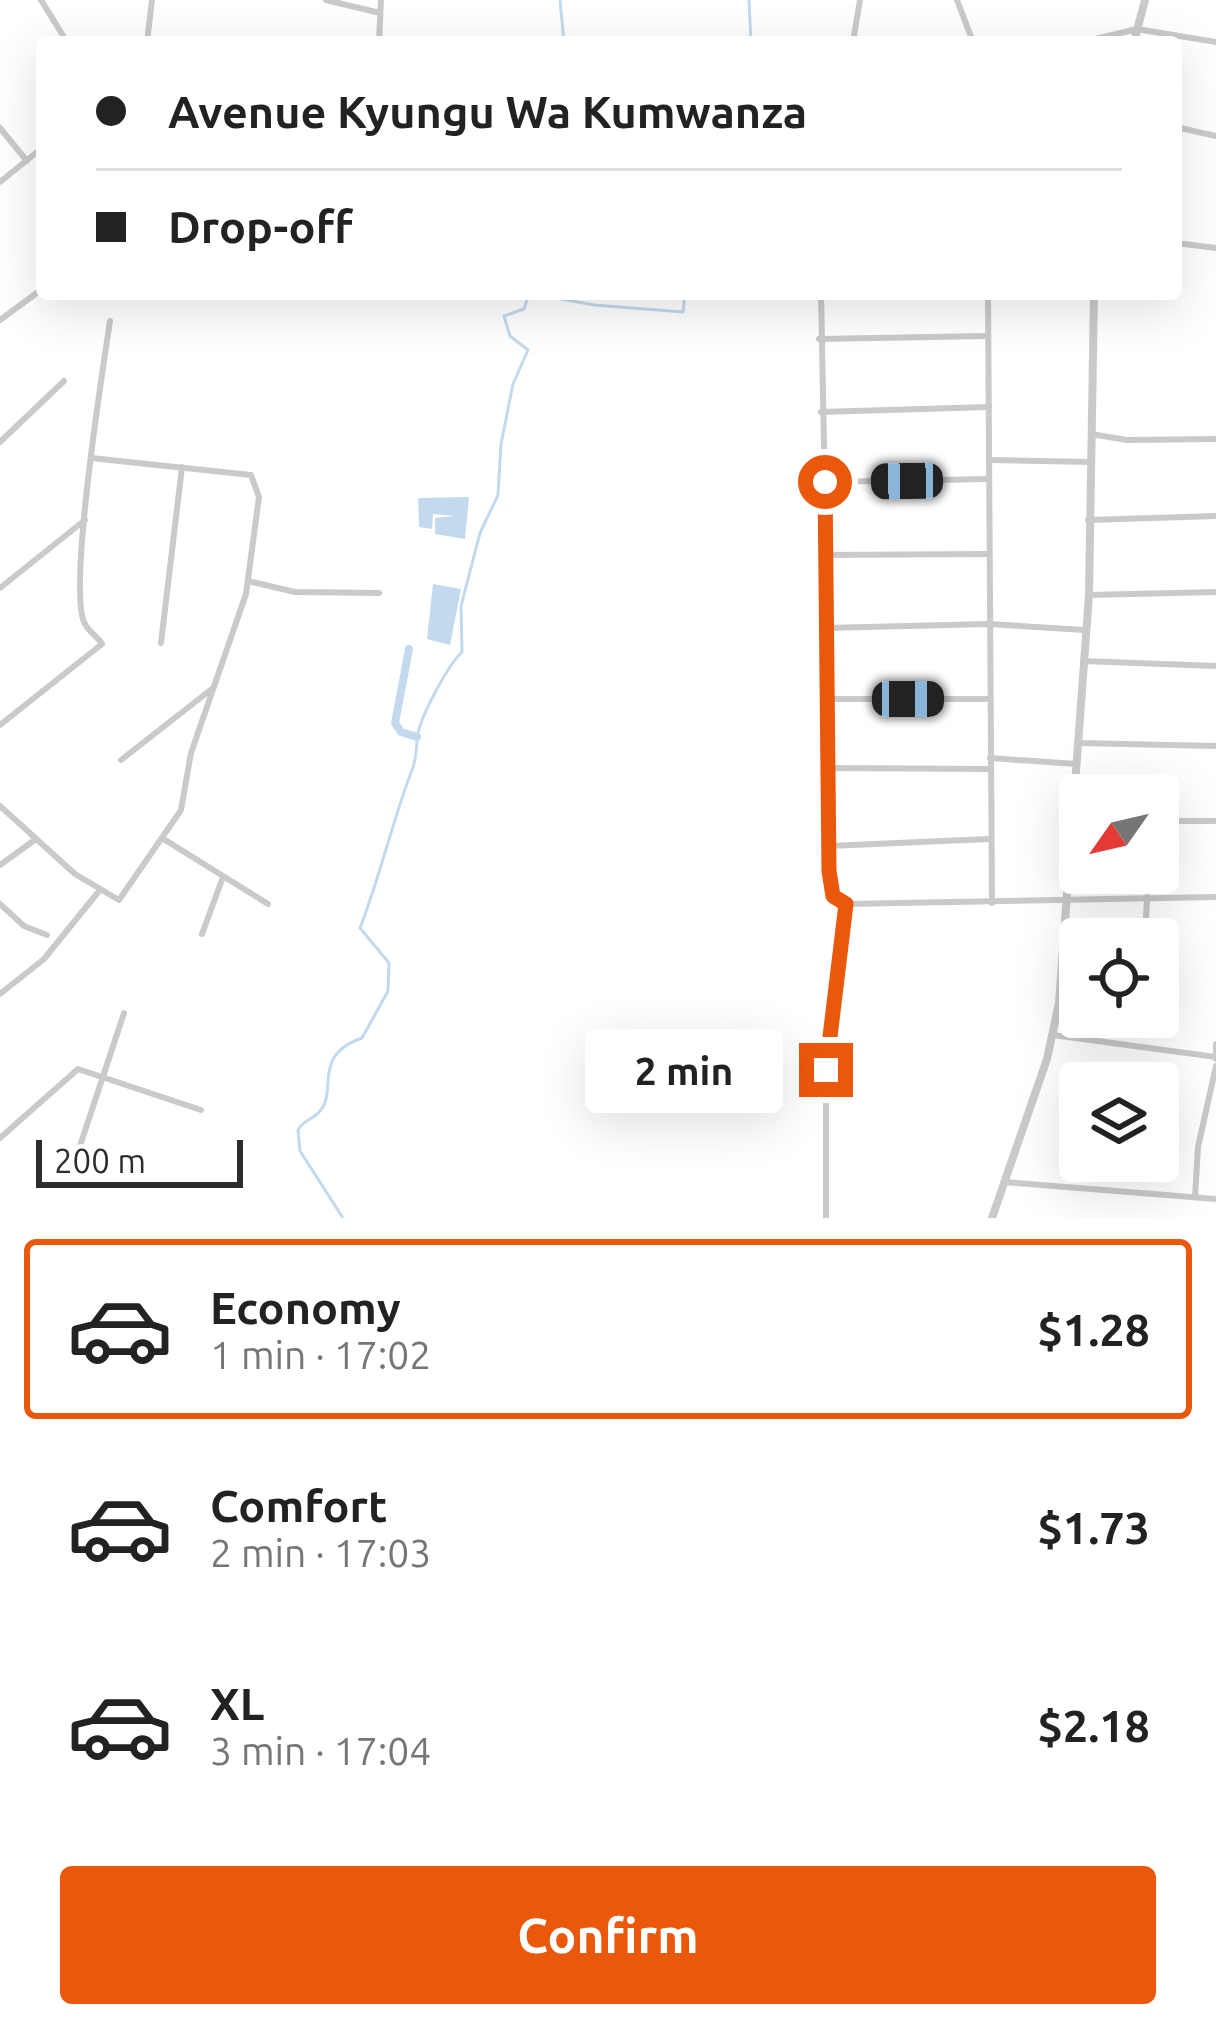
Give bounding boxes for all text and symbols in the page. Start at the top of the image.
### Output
text: Avenue Kyungu Wa Kumwanza [168,86,807,137]
text: Drop-off [168,201,353,252]
route start [798,455,852,509]
car [871,462,943,500]
car [872,681,944,717]
north arrow [1059,774,1179,894]
map controls [1059,774,1179,1182]
button: locate [1059,918,1179,1038]
callout: 2 min [586,1028,784,1112]
route end [799,1043,853,1097]
text: 2 min [635,1049,733,1092]
button: layers [1059,1062,1179,1182]
scale bar [36,1134,243,1187]
text: 200 m [54,1142,146,1179]
icon: car [66,1275,174,1383]
text: Economy [210,1282,401,1333]
text: $1.28 [1037,1304,1150,1355]
text: 1 min · 17:02 [210,1333,431,1376]
icon: car [66,1473,174,1581]
text: Comfort [210,1480,387,1531]
text: $1.73 [1037,1502,1150,1553]
text: 2 min · 17:03 [210,1531,431,1574]
icon: car [66,1671,174,1779]
text: XL [210,1678,264,1729]
text: $2.18 [1037,1700,1150,1751]
text: 3 min · 17:04 [210,1729,431,1772]
button: Confirm [60,1866,1156,2004]

